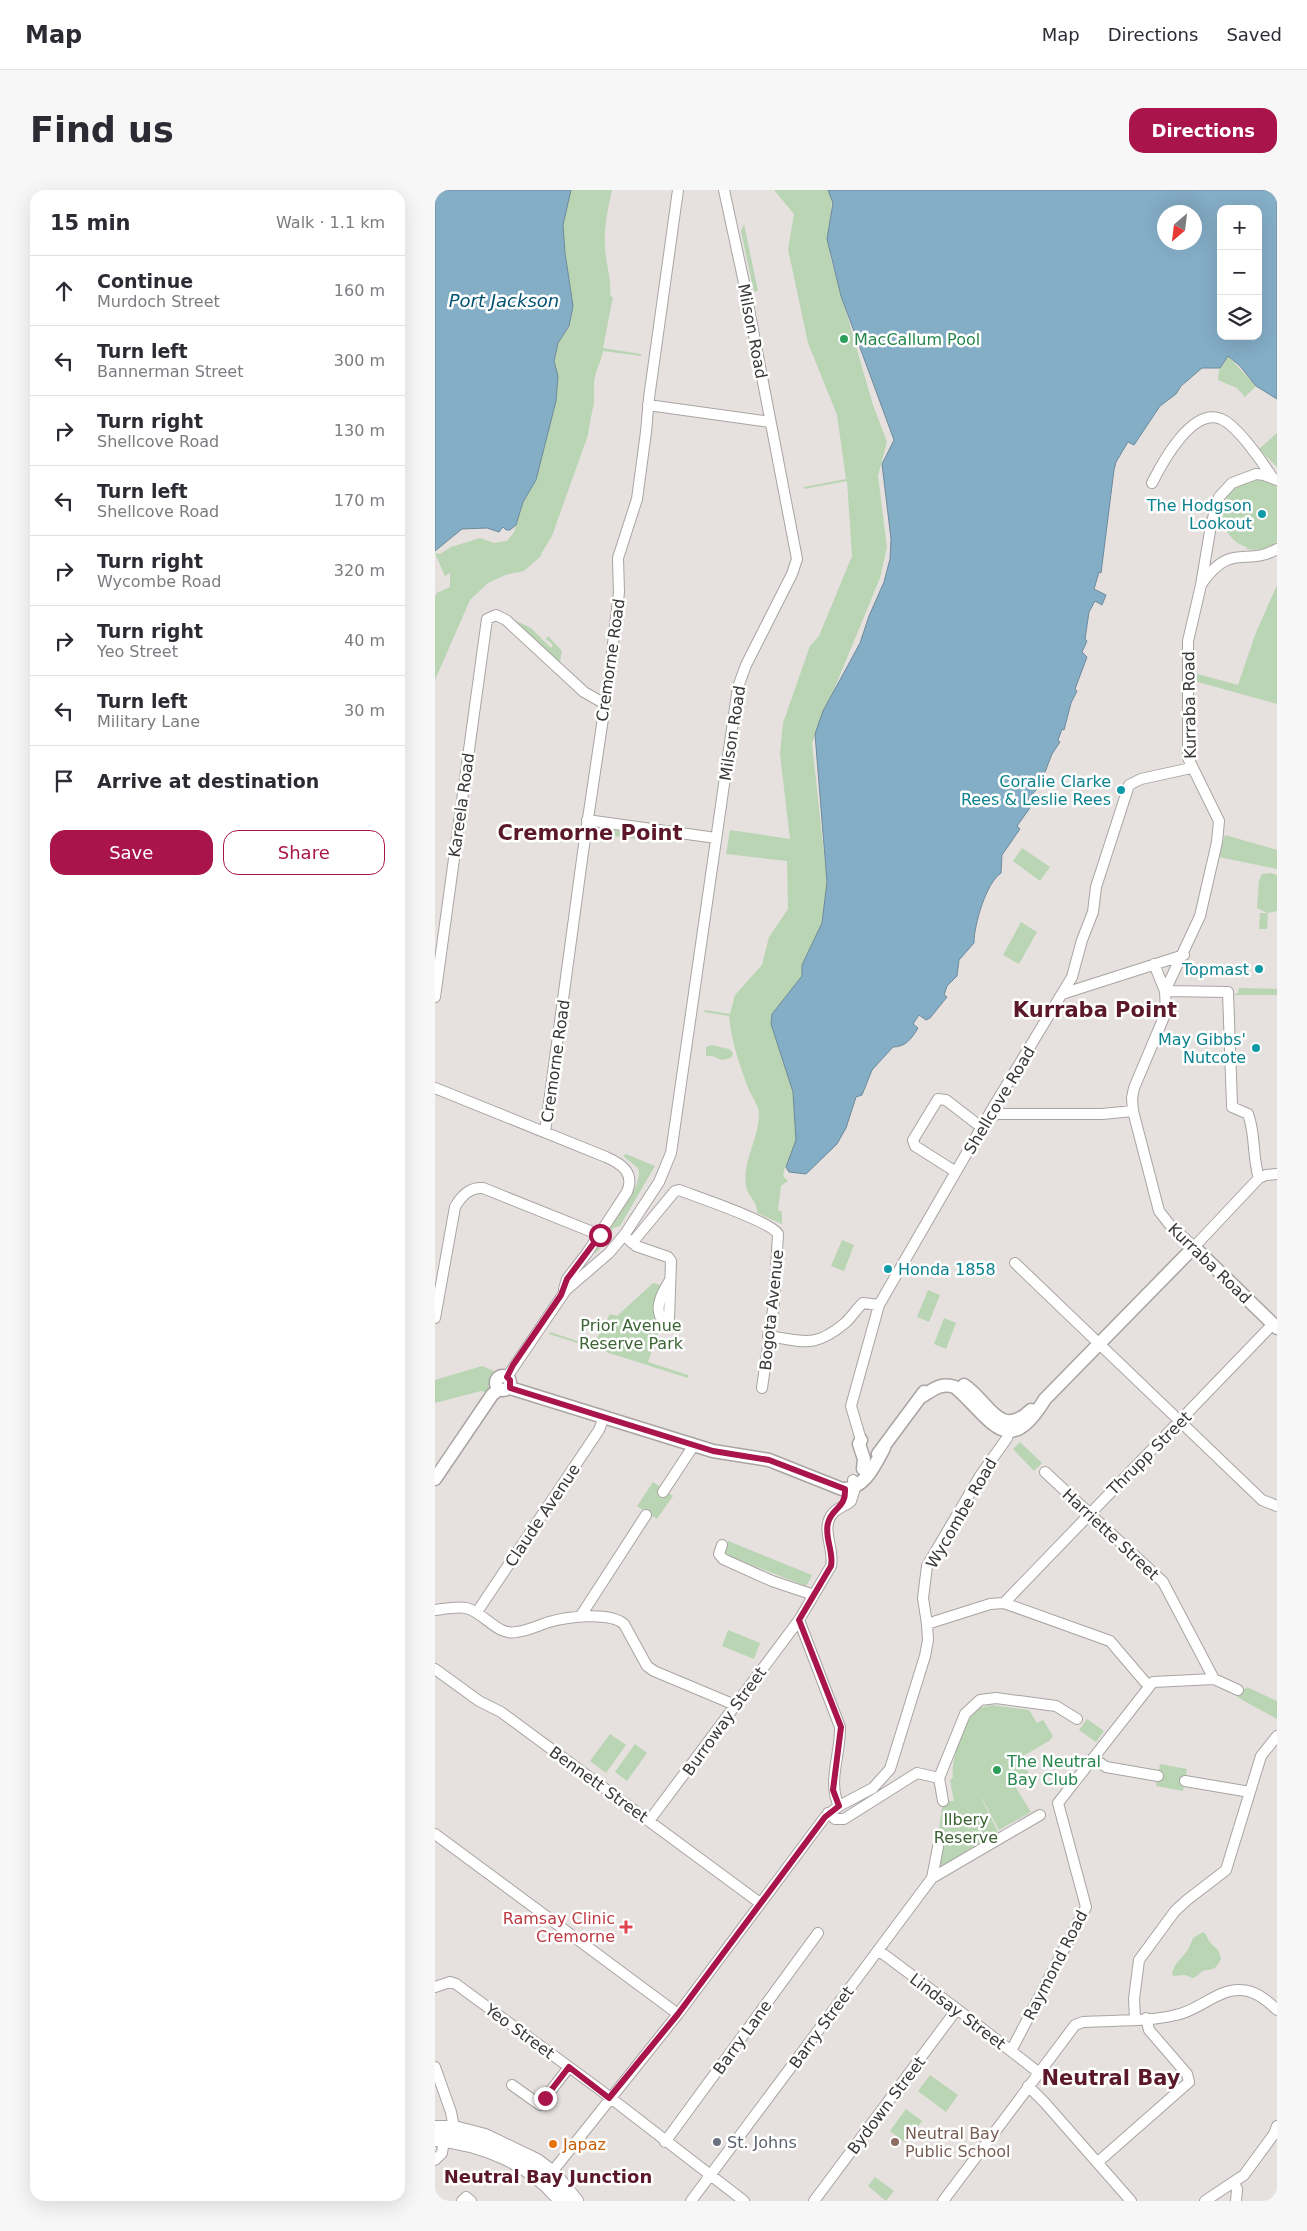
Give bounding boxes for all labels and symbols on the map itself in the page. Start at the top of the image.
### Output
north arrow [1157,205,1202,250]
street label: Milson Road [734,282,771,380]
water label: Port Jackson [449,290,559,311]
place label: MacCallum Pool [854,330,980,349]
marker: MacCallum Pool [838,333,850,345]
place label: The Hodgson Lookout [1146,496,1252,533]
marker: The Hodgson Lookout [1256,508,1268,520]
street label: Cremorne Road [592,597,629,723]
street label: Kurraba Road [1179,651,1200,759]
street label: Milson Road [716,684,749,782]
street label: Kareela Road [445,752,478,859]
place label: Coralie Clarke Rees & Leslie Rees [961,772,1111,809]
marker: Coralie Clarke Rees & Leslie Rees [1115,784,1127,796]
district label: Cremorne Point [497,821,683,845]
place label: Topmast [1181,960,1249,979]
marker: Topmast [1253,963,1265,975]
street label: Cremorne Road [537,998,574,1124]
district label: Kurraba Point [1013,998,1177,1022]
place label: May Gibbs' Nutcote [1158,1030,1246,1067]
marker: May Gibbs' Nutcote [1250,1042,1262,1054]
street label: Shellcove Road [960,1043,1039,1158]
street label: Kurraba Road [1164,1219,1255,1308]
route start [589,1224,612,1247]
street label: Bogota Avenue [756,1249,787,1371]
place label: Honda 1858 [898,1260,996,1279]
marker: Honda 1858 [882,1263,894,1275]
park label: Prior Avenue Reserve Park [579,1316,684,1353]
street label: Thrupp Street [1103,1408,1195,1500]
street label: Wycombe Road [922,1455,1001,1572]
street label: Claude Avenue [501,1460,584,1570]
street label: Harriette Street [1058,1485,1163,1584]
street label: Burroway Street [679,1663,770,1779]
street label: Bennett Street [546,1742,652,1827]
place label: The Neutral Bay Club [1006,1752,1101,1789]
marker: The Neutral Bay Club [991,1764,1003,1776]
park label: Ilbery Reserve [934,1810,998,1847]
street label: Raymond Road [1020,1907,1091,2023]
place label: Ramsay Clinic Cremorne [503,1909,615,1946]
marker: Ramsay Clinic Cremorne [619,1920,633,1934]
street label: Lindsay Street [906,1969,1009,2054]
street label: Barry Street [785,1983,858,2072]
street label: Barry Lane [709,1997,776,2078]
street label: Yeo Street [481,1999,558,2063]
street label: Bydown Street [844,2053,929,2158]
district label: Neutral Bay [1041,2066,1181,2090]
route end [534,2087,557,2110]
place label: Neutral Bay Public School [905,2124,1011,2161]
place label: St. Johns [727,2133,797,2152]
place label: Japaz [562,2135,606,2154]
marker: St. Johns [711,2136,723,2148]
marker: Neutral Bay Public School [889,2136,901,2148]
marker: Japaz [547,2138,559,2150]
district label: Neutral Bay Junction [444,2166,652,2187]

